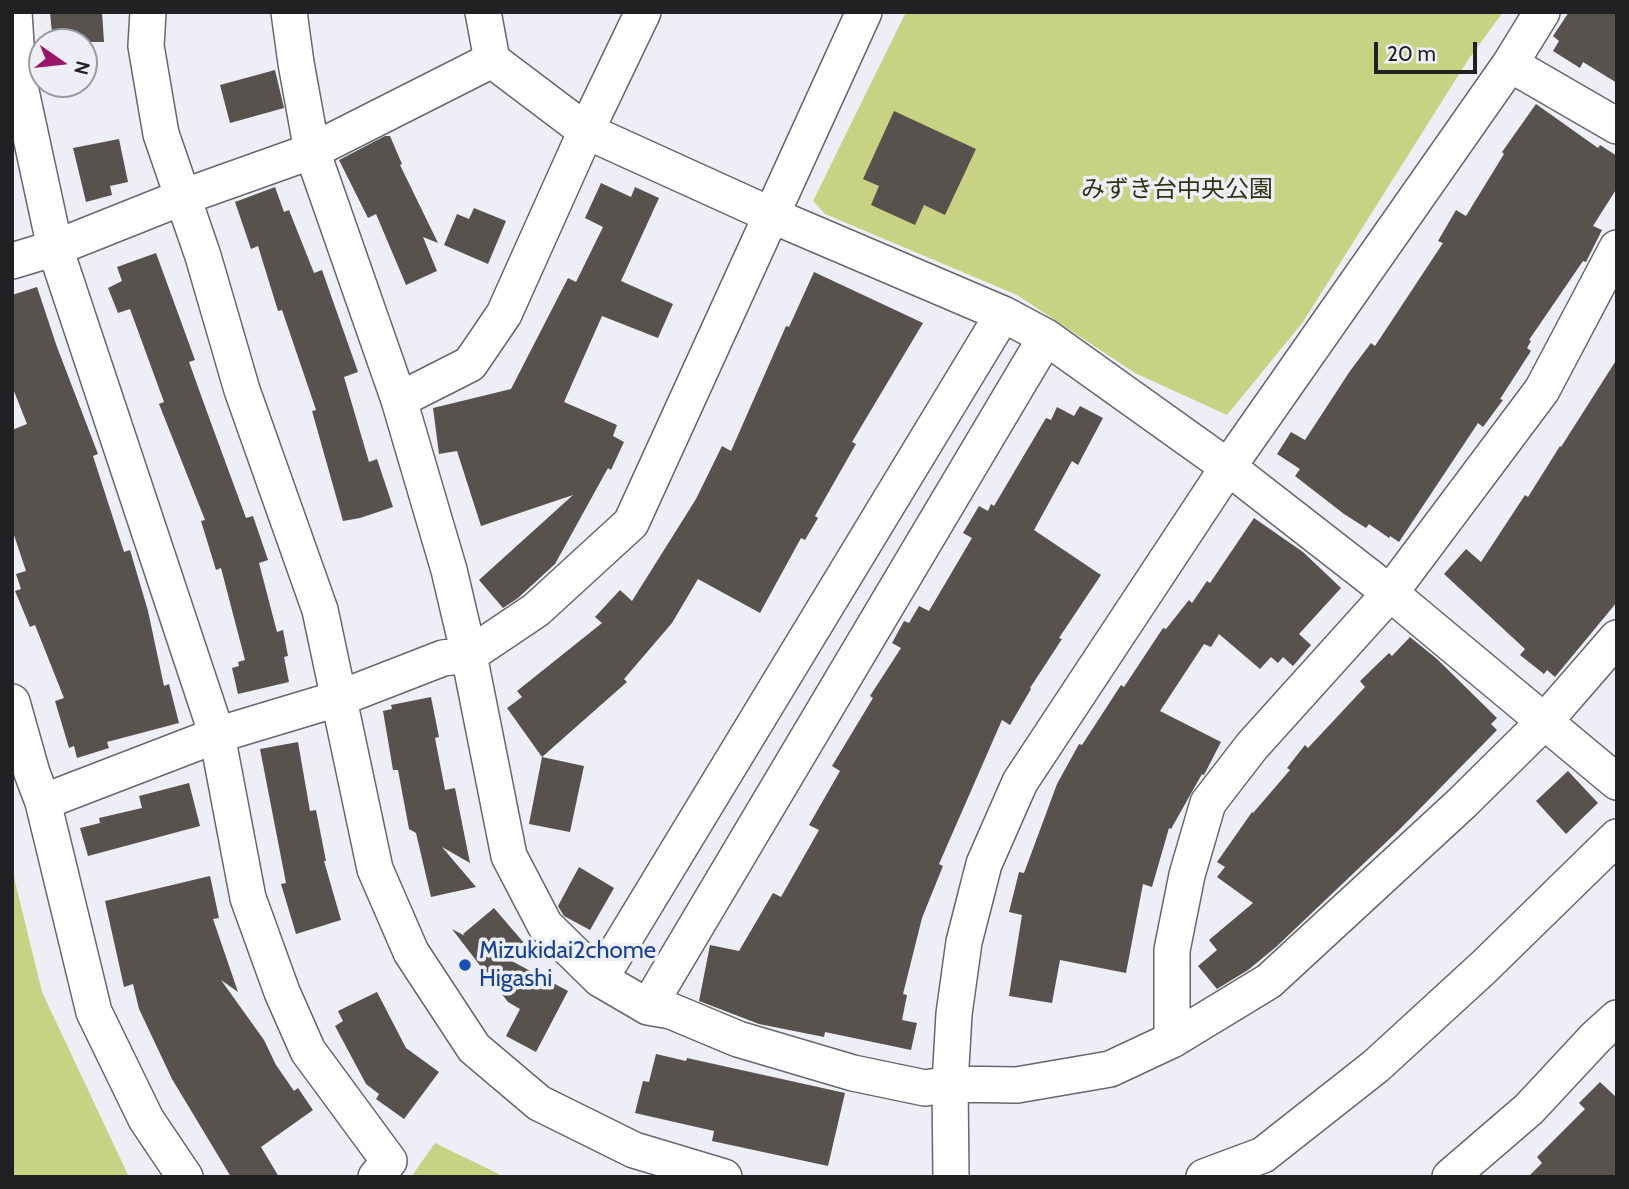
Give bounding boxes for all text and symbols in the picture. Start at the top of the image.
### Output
north arrow [28,28,98,98]
scale bar [1377,28,1480,72]
text: 20 m [1387,41,1436,66]
text: N [69,58,95,77]
park label: みずき台中央公園 [1081,176,1273,204]
place label: Mizukidai2chome Higashi [479,937,656,993]
marker: Mizukidai2chome Higashi [457,957,473,973]

